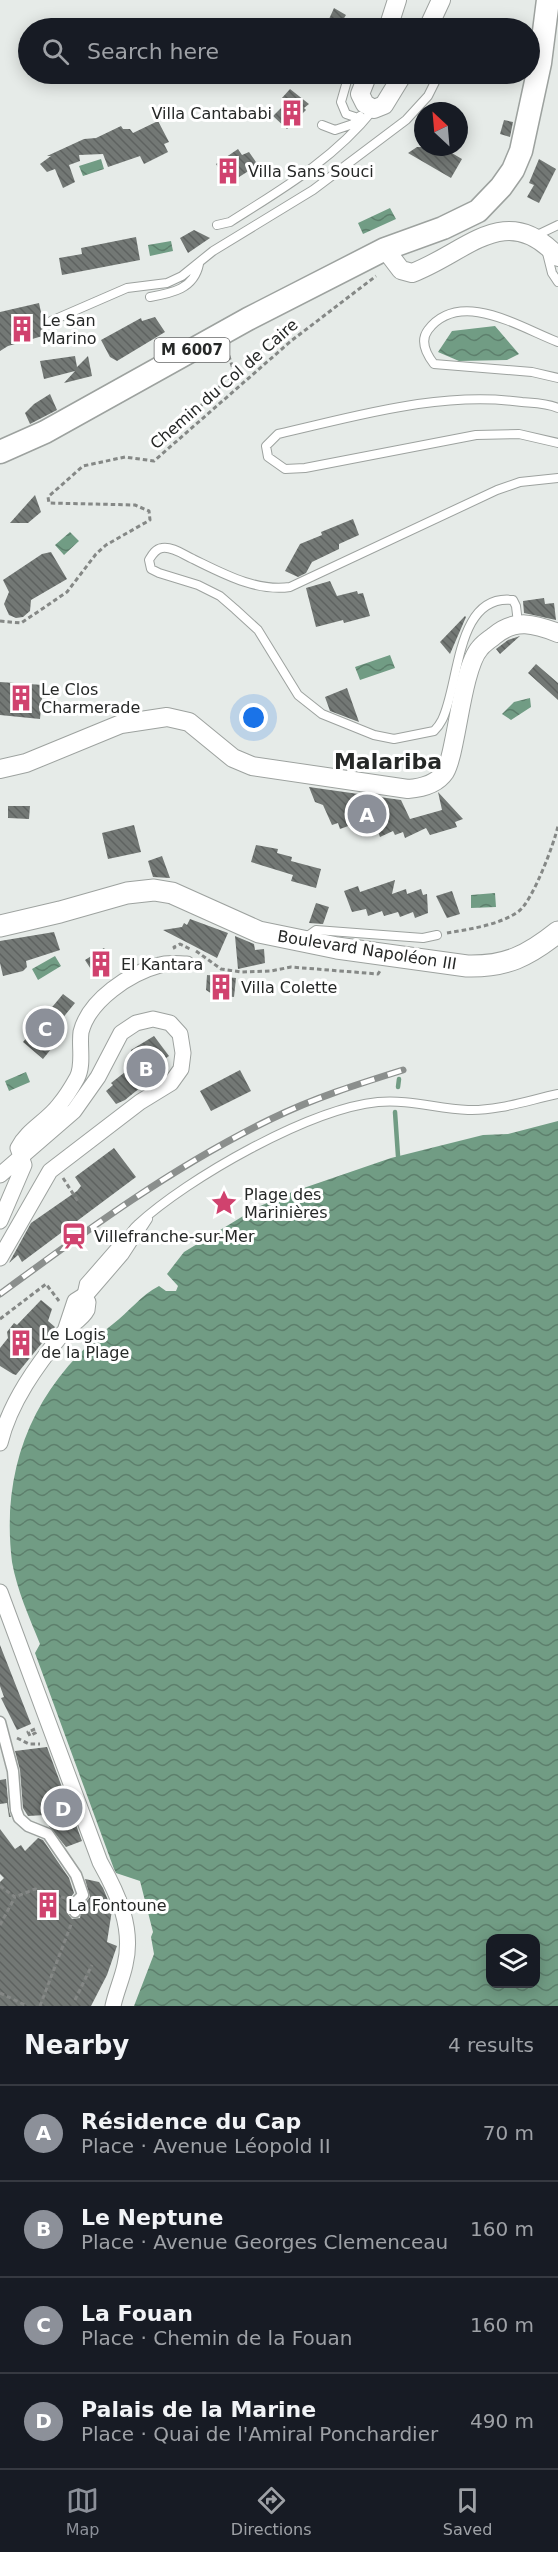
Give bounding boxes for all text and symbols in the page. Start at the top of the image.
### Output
search box [18,18,540,84]
icon: search [39,35,72,68]
text: Search here [87,39,219,64]
building icon: Villa Cantababi [277,98,307,128]
north arrow [414,102,468,156]
place label: Villa Cantababi [151,104,272,123]
building icon: Villa Sans Souci [213,156,243,186]
place label: Villa Sans Souci [248,162,374,181]
place label: Le San Marino [42,311,97,348]
building icon: Le San Marino [7,314,37,344]
street label: Chemin du Col de Caire [146,315,302,453]
road number: M 6007 [154,338,230,362]
place label: Le Clos Charmerade [41,680,140,717]
building icon: Le Clos Charmerade [6,683,36,713]
your location [239,703,268,732]
district label: Malariba [334,749,442,774]
pin: A [348,792,386,836]
street label: Boulevard Napoléon III [276,926,458,974]
building icon: El Kantara [86,949,116,979]
place label: El Kantara [121,955,203,974]
building icon: Villa Colette [206,972,236,1002]
place label: Villa Colette [241,978,337,997]
pin: C [26,1006,64,1050]
pin: B [126,1046,166,1090]
place label: Plage des Marinières [244,1185,327,1222]
place icon: Plage des Marinières [209,1188,239,1218]
station icon: Villefranche-sur-Mer [59,1221,89,1251]
place label: Villefranche-sur-Mer [94,1227,255,1246]
place label: Le Logis de la Plage [41,1325,129,1362]
building icon: Le Logis de la Plage [6,1328,36,1358]
pin: D [44,1786,82,1830]
building icon: La Fontoune [33,1890,63,1920]
place label: La Fontoune [68,1896,167,1915]
map controls [486,1934,540,1988]
button: layers [486,1934,540,1988]
text: Nearby [24,2030,129,2060]
text: 4 results [448,2033,534,2057]
text: Résidence du Cap [81,2109,301,2134]
text: A [36,2121,51,2145]
text: 70 m [483,2121,534,2145]
text: Place · Avenue Léopold II [81,2134,331,2158]
text: Le Neptune [81,2205,223,2230]
text: B [36,2217,51,2241]
text: 160 m [470,2217,534,2241]
text: Place · Avenue Georges Clemenceau [81,2230,448,2254]
text: La Fouan [81,2301,193,2326]
text: C [36,2313,51,2337]
text: 160 m [470,2313,534,2337]
text: Place · Chemin de la Fouan [81,2326,352,2350]
text: Palais de la Marine [81,2397,316,2422]
text: D [35,2409,52,2433]
text: 490 m [470,2409,534,2433]
text: Place · Quai de l'Amiral Ponchardier [81,2422,438,2446]
tab: Map [66,2484,99,2539]
tab: Directions [231,2484,311,2539]
tab: Saved [443,2484,492,2539]

